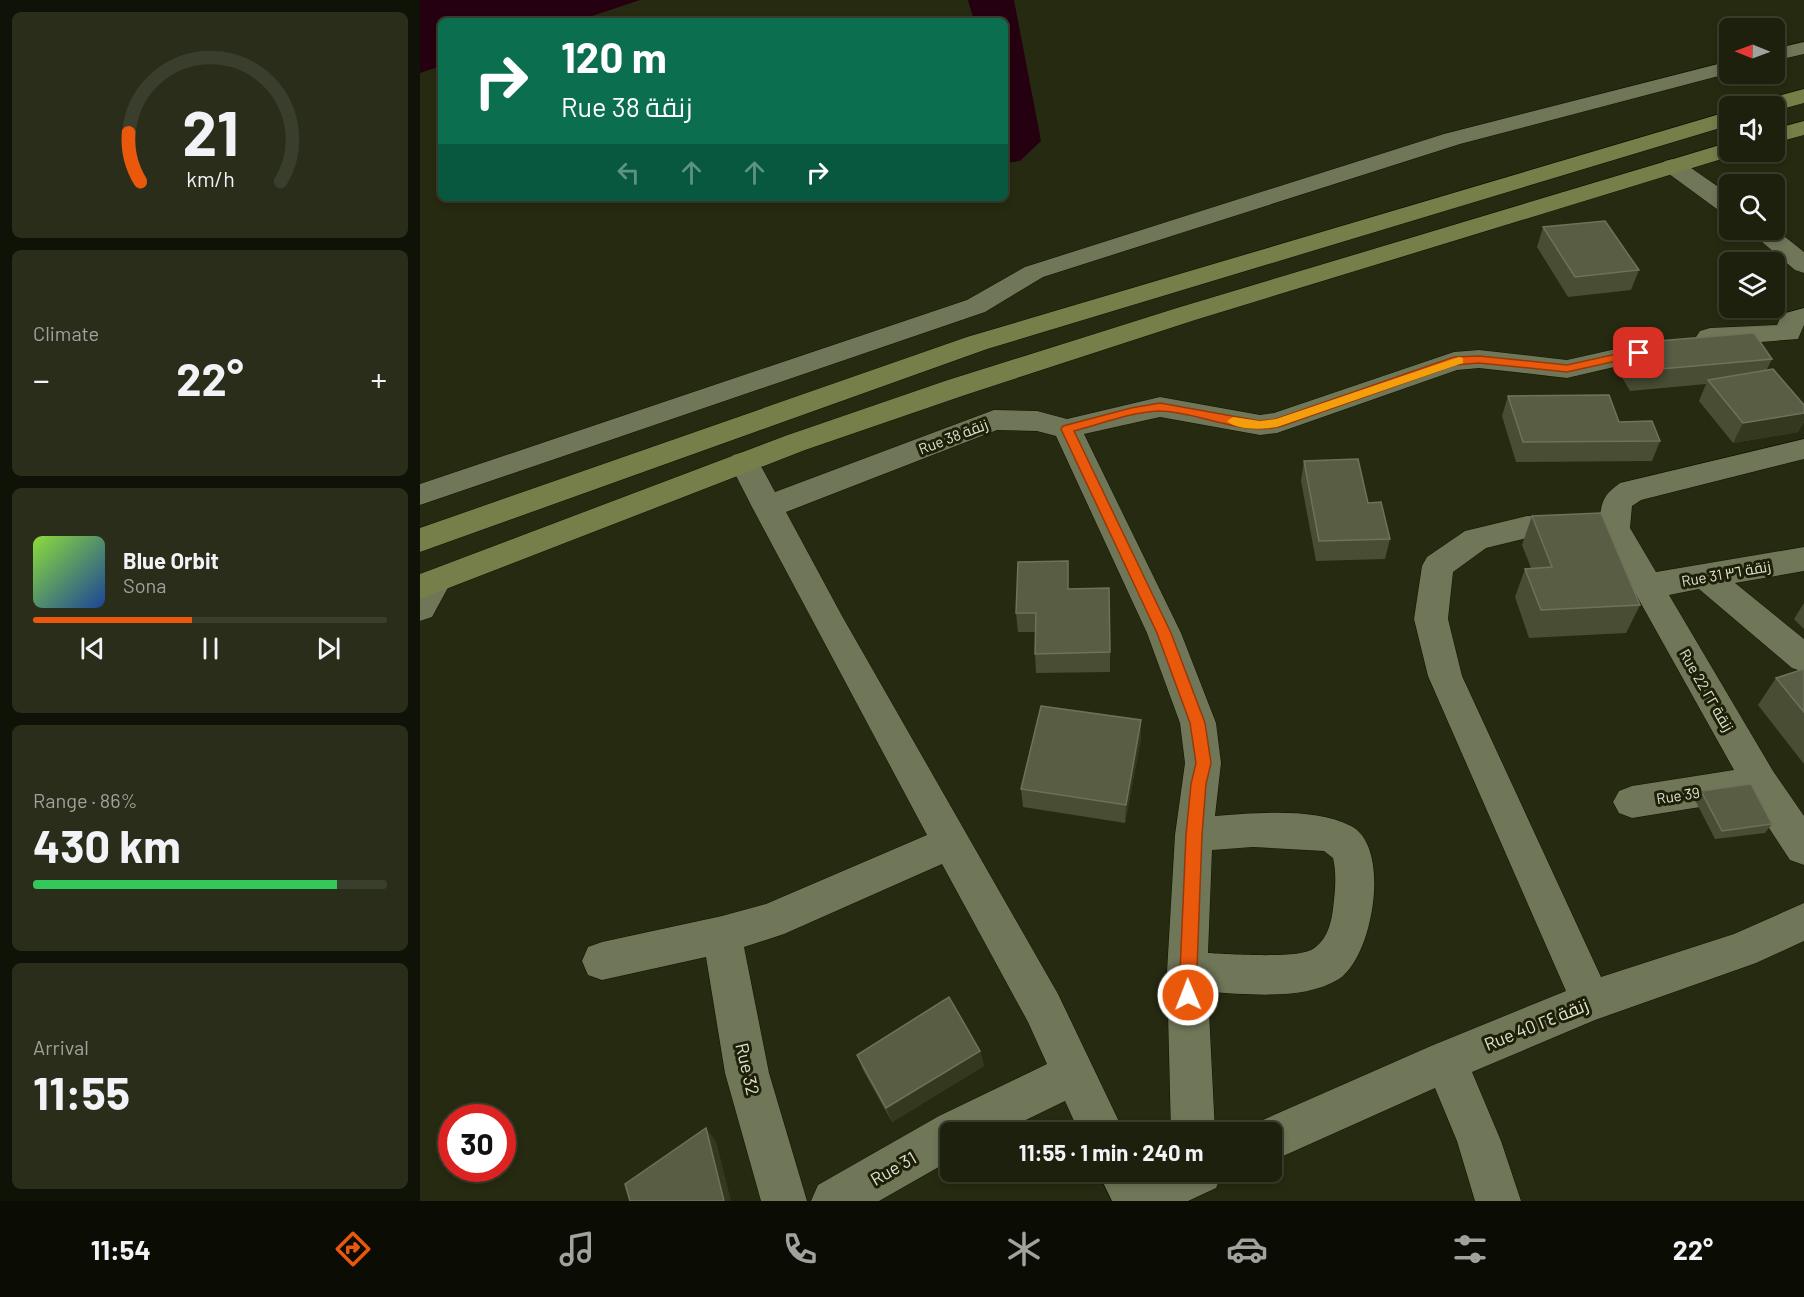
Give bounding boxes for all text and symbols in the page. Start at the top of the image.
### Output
north arrow [1719,18,1785,84]
map controls [1719,18,1785,318]
text: 120 m [561,31,667,81]
icon: right [462,42,540,120]
text: Rue 38 زنقة [561,90,692,122]
text: 21 [182,94,238,168]
button: sound [1719,96,1785,162]
icon: left [612,156,645,189]
icon: ahead [675,156,708,189]
icon: ahead [738,156,771,189]
icon: right [801,156,834,189]
text: km/h [186,166,234,191]
button: search [1719,174,1785,240]
button: layers [1719,252,1785,318]
text: Climate [33,321,99,345]
pin [1613,327,1664,378]
icon: arrive [1622,336,1655,369]
text: 22° [176,351,244,405]
text: − [33,359,50,399]
text: + [370,359,387,399]
street label: Rue 38 زنقة [916,415,991,458]
text: Blue Orbit [123,547,219,573]
street label: Rue 31 زنقة ٣٦ [1680,556,1772,591]
text: Sona [123,573,167,597]
icon: previous [76,632,109,665]
icon: pause [194,632,227,665]
icon: next [312,632,345,665]
street label: Rue 22 زنقة ٢٢ [1675,646,1738,735]
street label: Rue 39 [1655,783,1701,807]
text: Range · 86% [33,788,137,812]
text: 430 km [33,818,181,872]
position arrow [1156,963,1220,1027]
street label: Rue 40 زنقة ٢٤ [1481,993,1592,1056]
text: Arrival [33,1035,89,1059]
street label: Rue 32 [731,1041,765,1097]
text: 11:55 [33,1065,130,1119]
speed limit sign: 30 [438,1104,516,1182]
text: 11:55 · 1 min · 240 m [1019,1139,1203,1165]
street label: Rue 31 [866,1146,920,1190]
icon: directions [332,1228,374,1270]
icon: music [556,1228,598,1270]
icon: phone [779,1228,821,1270]
icon: climate [1003,1228,1045,1270]
icon: car [1226,1228,1268,1270]
icon: filters [1449,1228,1491,1270]
text: 11:54 [91,1233,151,1265]
text: 22° [1673,1233,1713,1265]

